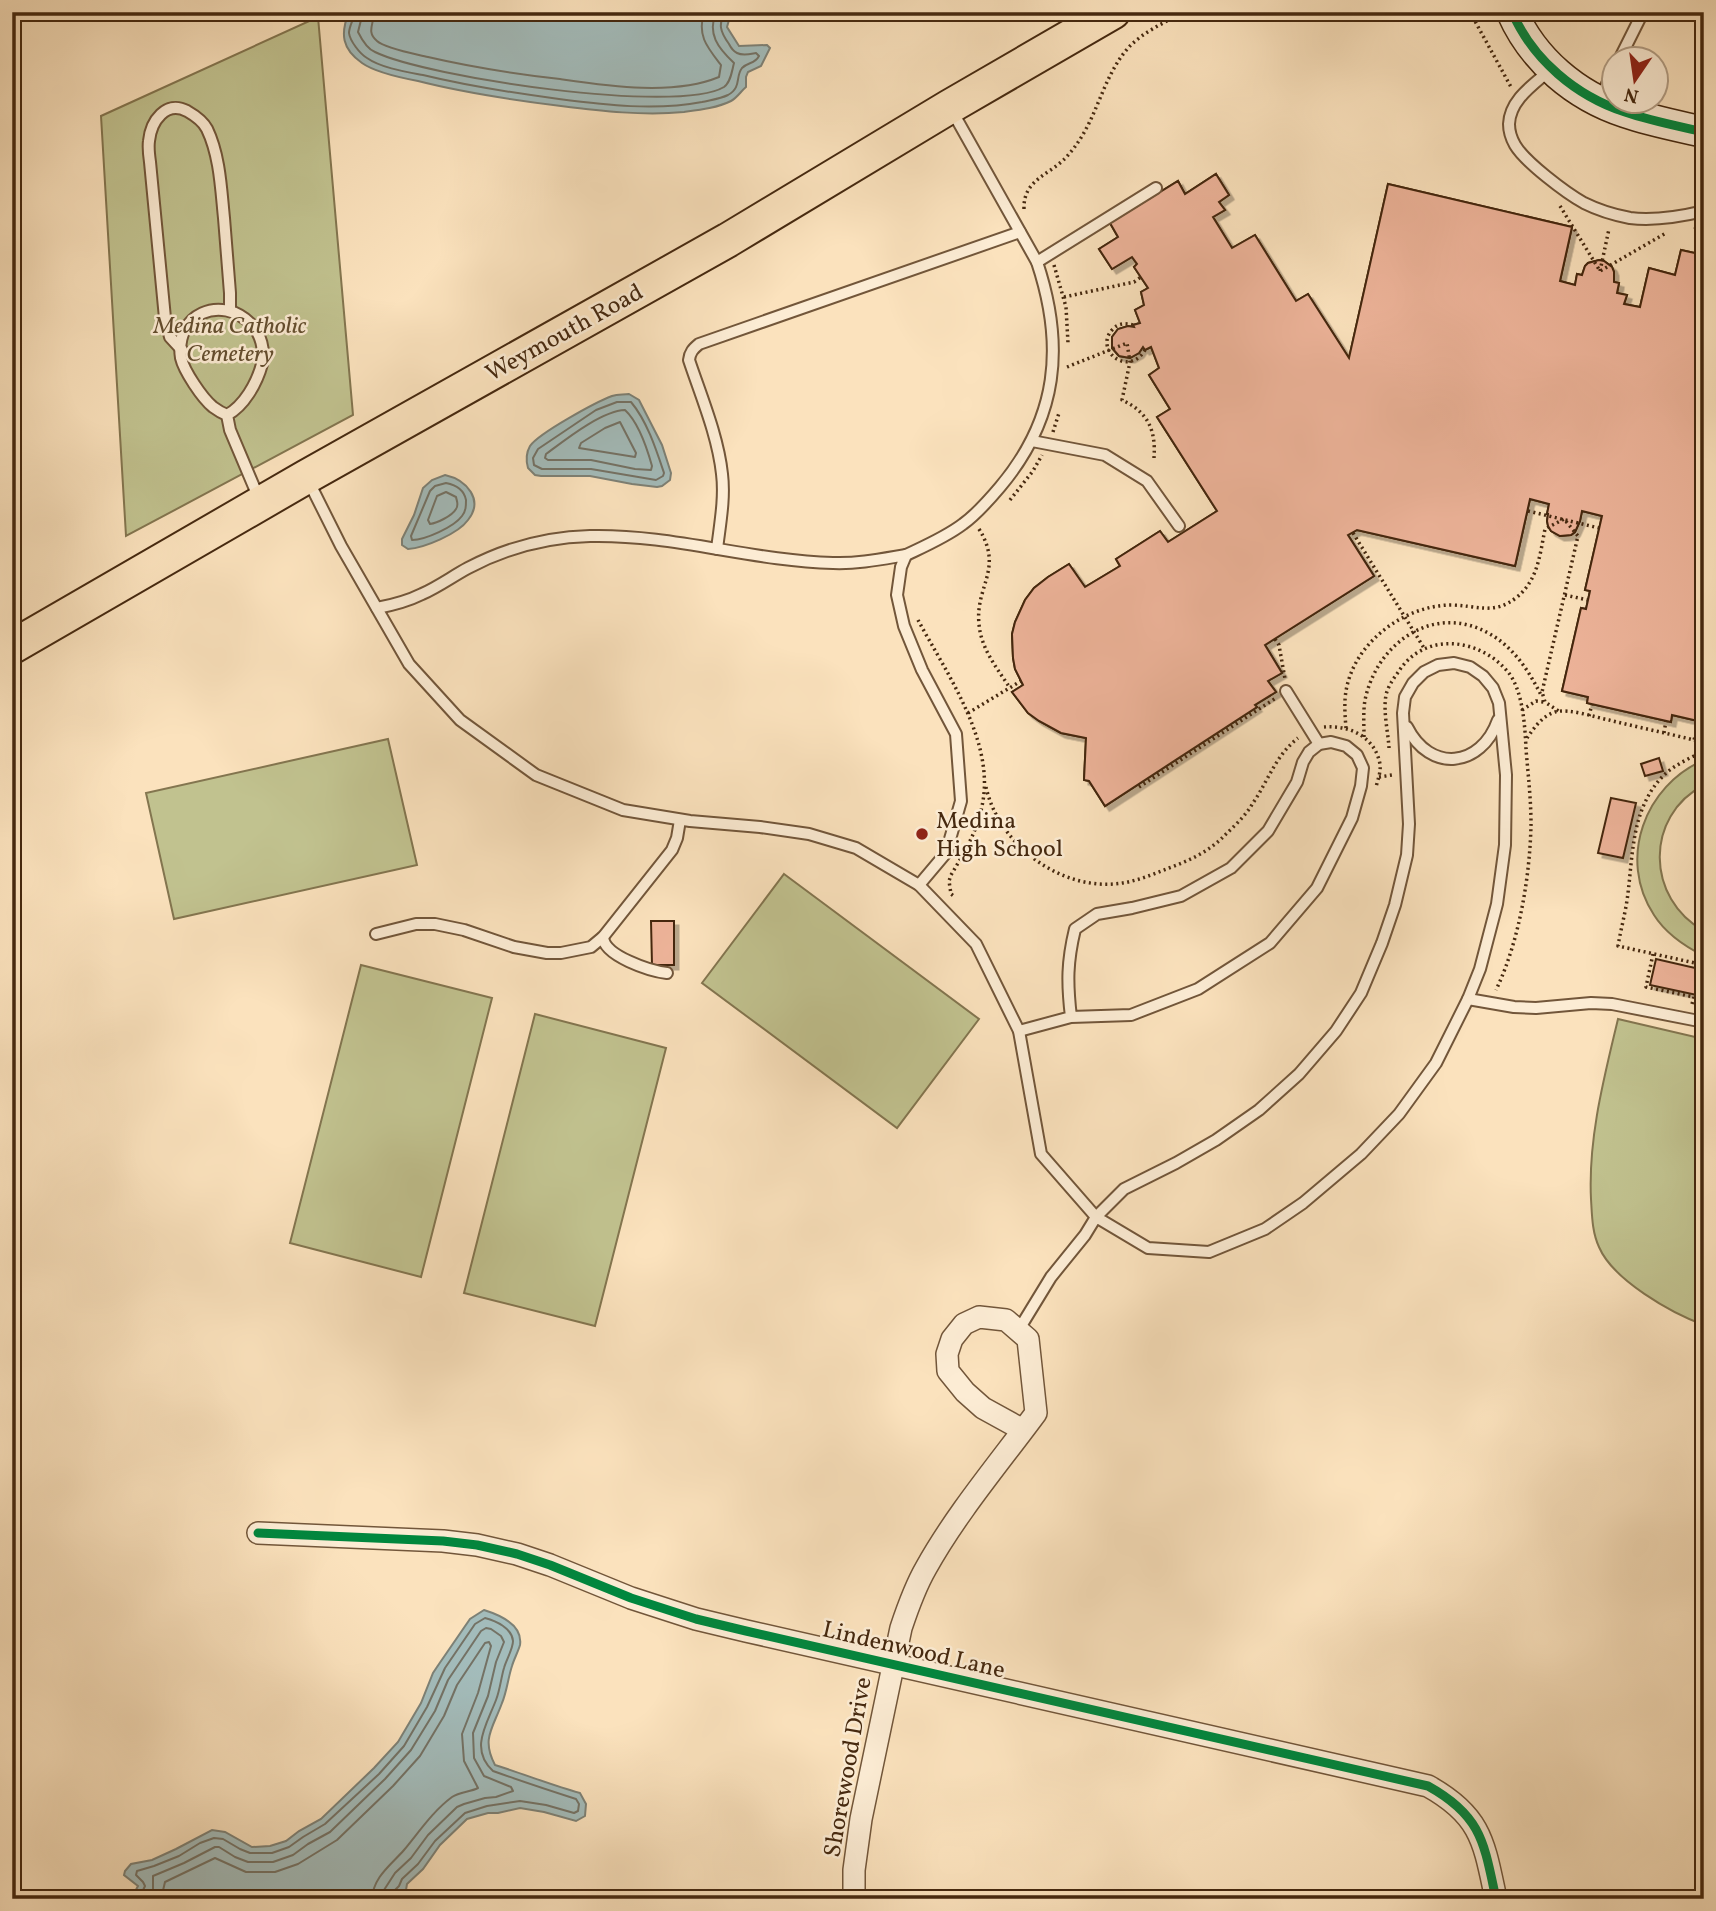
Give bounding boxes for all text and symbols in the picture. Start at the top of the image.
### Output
north arrow [1600,46,1670,116]
text: N [1622,80,1641,109]
street label: Weymouth Road [480,276,650,391]
park label: Medina Catholic Cemetery [153,310,307,372]
place label: Medina High School [936,805,1063,867]
marker: Medina High School [914,826,930,842]
street label: Lindenwood Lane [819,1613,1008,1688]
street label: Shorewood Drive [816,1675,882,1860]

